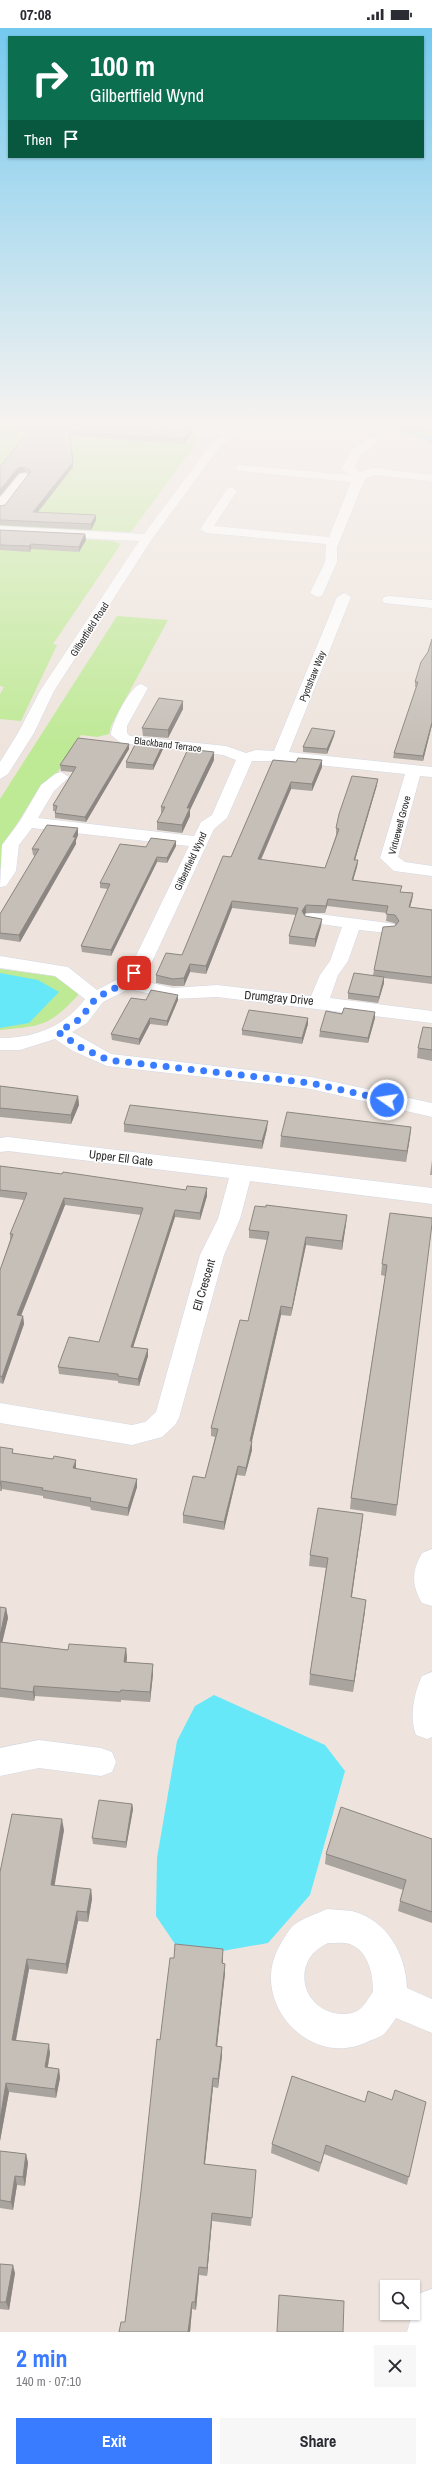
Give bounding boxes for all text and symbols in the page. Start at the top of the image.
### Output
text: 07:08 [20,4,51,25]
text: 100 m [90,47,155,85]
icon: right [24,52,76,104]
text: Gilbertfield Wynd [90,83,204,108]
icon: arrive [60,128,82,150]
text: Then [24,129,52,150]
street label: Gilbertfield Road [67,600,112,659]
street label: Pyotshaw Way [296,648,329,704]
street label: Blackband Terrace [134,734,203,755]
street label: Virtuewell Grove [385,794,414,856]
street label: Gilbertfield Wynd [171,830,210,893]
pin [117,956,151,990]
icon: arrive [123,962,145,984]
street label: Drumgray Drive [244,987,314,1009]
position arrow [366,1079,408,1121]
street label: Upper Ell Gate [88,1146,154,1170]
street label: Ell Crescent [189,1257,219,1313]
map controls [380,2280,420,2320]
button: search [380,2280,420,2320]
text: 2 min [16,2342,67,2374]
button: close [374,2345,416,2387]
text: 140 m · 07:10 [16,2373,81,2390]
button: Exit [16,2418,212,2464]
button: Share [220,2418,416,2464]

